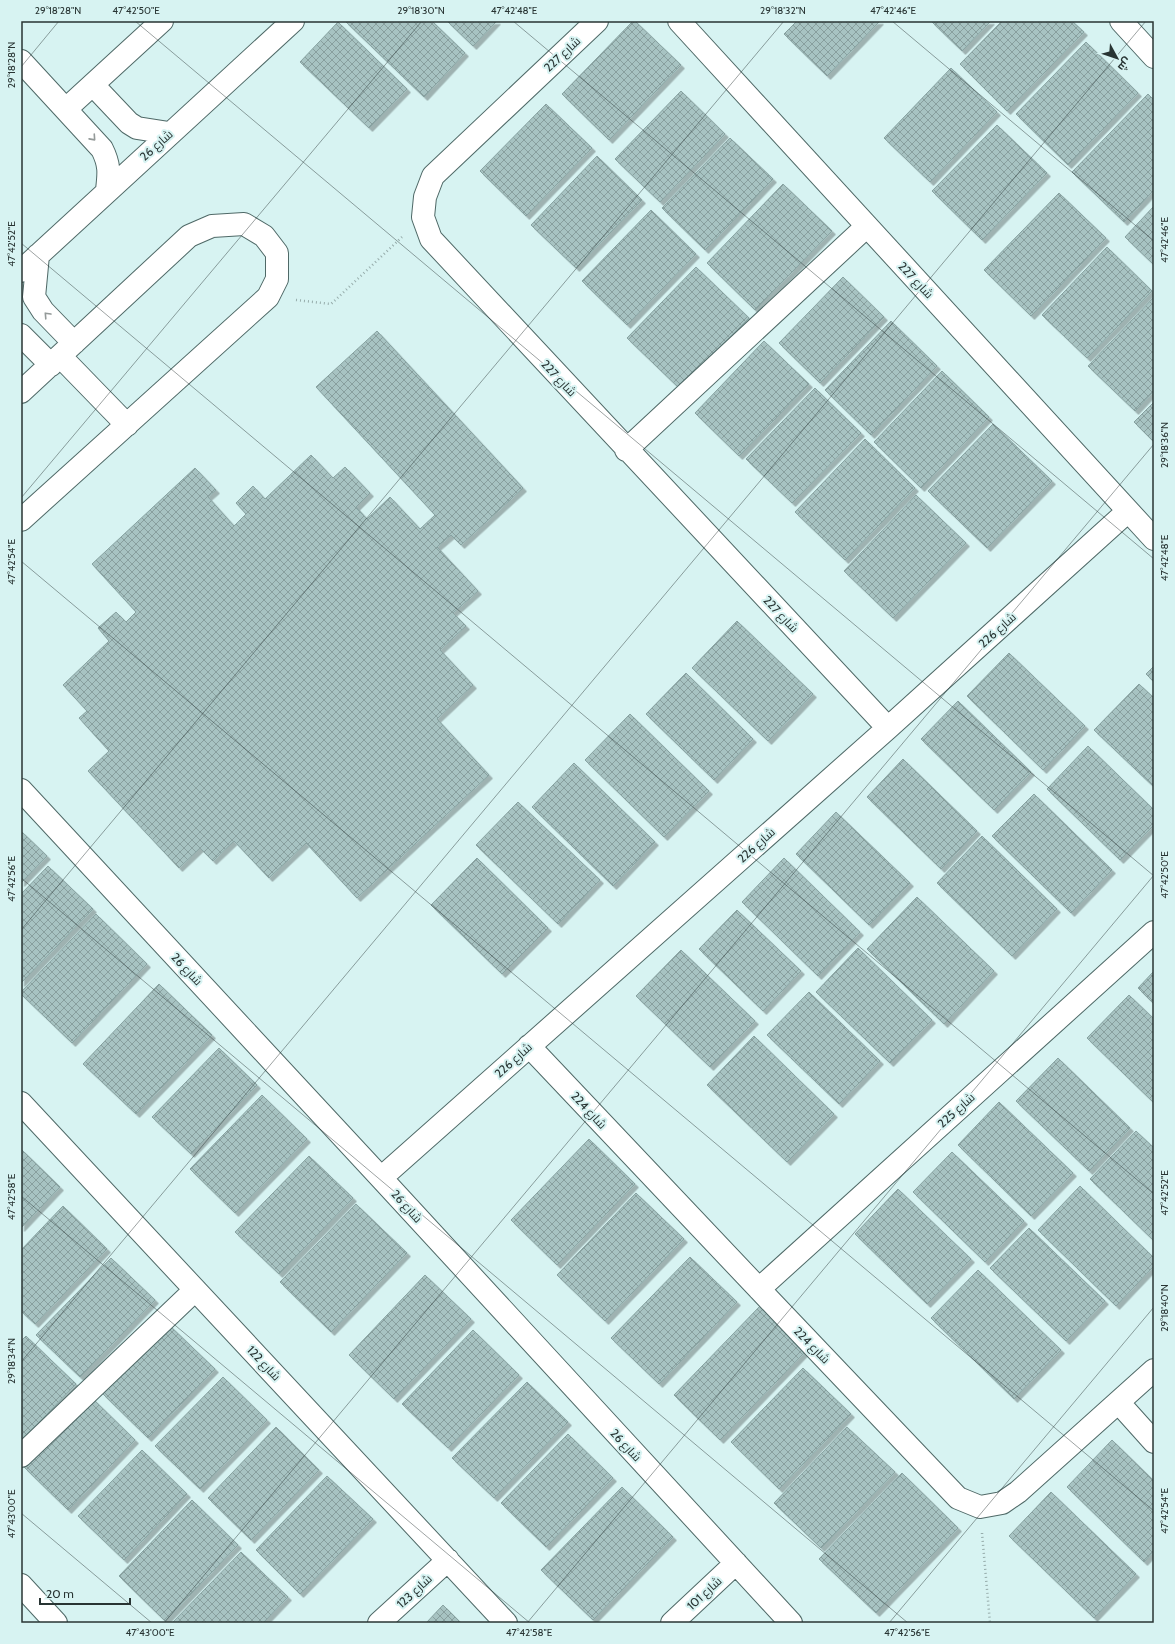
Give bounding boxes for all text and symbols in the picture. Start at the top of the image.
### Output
text: 29°18'28"N [35,4,81,17]
text: 47°42'50"E [112,4,160,17]
text: 29°18'30"N [397,4,445,17]
text: 47°42'48"E [491,4,538,17]
text: 29°18'32"N [760,4,806,17]
text: 47°42'46"E [870,4,917,17]
street label: شارع 227 [541,33,584,75]
north arrow [1097,38,1137,78]
text: 29°18'28"N [5,42,18,88]
text: ش [1115,55,1135,74]
street label: شارع 26 [136,126,176,164]
one-way arrow [88,133,95,141]
text: 47°42'46"E [1158,216,1171,263]
text: 47°42'52"E [5,221,18,267]
street label: شارع 227 [895,259,937,302]
one-way arrow [44,312,52,320]
street label: شارع 227 [538,357,580,400]
text: 29°18'36"N [1158,422,1171,468]
text: 47°42'48"E [1158,534,1171,581]
text: 47°42'54"E [5,539,18,585]
street label: شارع 227 [760,593,802,636]
street label: شارع 226 [975,609,1020,651]
street label: شارع 226 [734,824,779,866]
text: 47°42'50"E [1158,851,1171,899]
text: 47°42'56"E [5,856,18,902]
street label: شارع 26 [167,950,206,989]
street label: شارع 226 [491,1039,536,1081]
street label: شارع 224 [567,1088,610,1132]
street label: شارع 225 [934,1089,978,1131]
text: 47°42'52"E [1158,1170,1171,1216]
text: 47°42'58"E [5,1173,18,1220]
street label: شارع 26 [388,1186,426,1226]
text: 29°18'40"N [1158,1284,1171,1332]
street label: شارع 224 [790,1323,833,1367]
text: 29°18'34"N [5,1338,18,1384]
street label: شارع 122 [243,1342,284,1384]
street label: شارع 26 [606,1426,645,1465]
text: 47°42'54"E [1158,1488,1171,1534]
text: 47°43'00"E [5,1489,18,1539]
street label: شارع 123 [393,1571,435,1612]
street label: شارع 101 [683,1573,725,1614]
scale bar [40,1580,130,1606]
text: 20 m [46,1586,74,1601]
text: 47°43'00"E [125,1626,175,1639]
text: 47°42'58"E [506,1626,553,1639]
text: 47°42'56"E [884,1626,930,1639]

